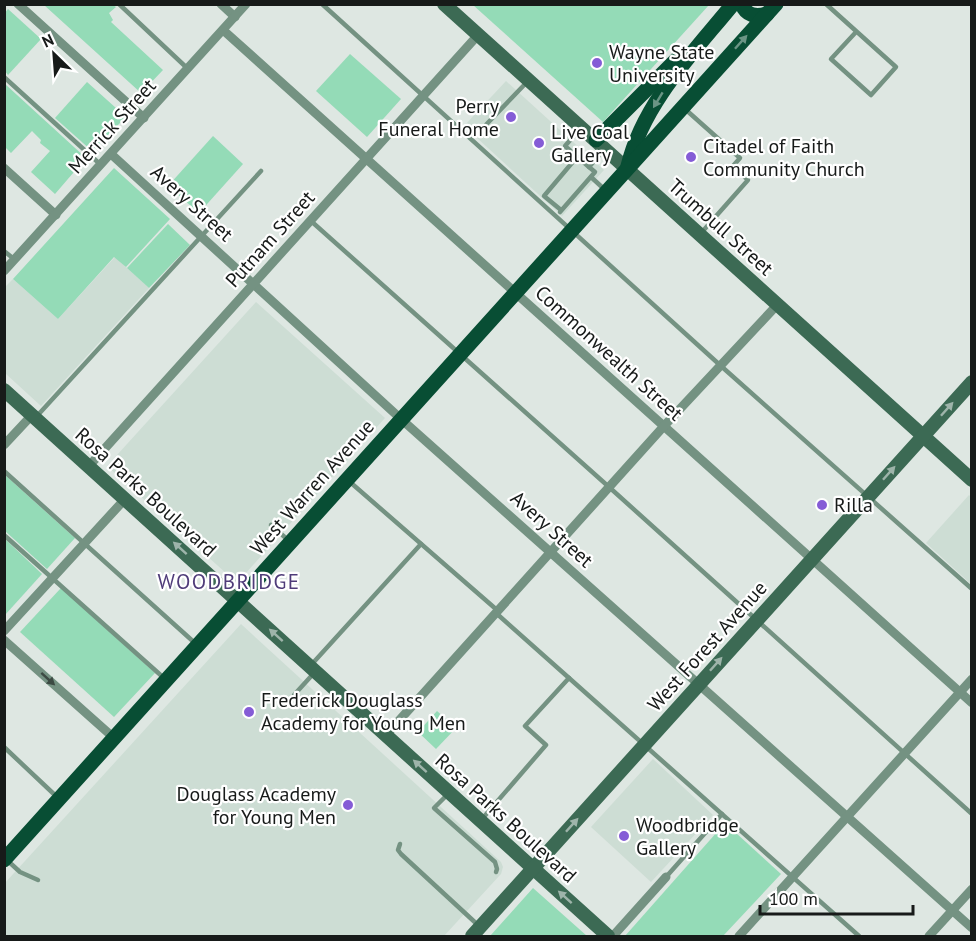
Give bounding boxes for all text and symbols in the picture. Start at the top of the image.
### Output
north arrow [24,24,84,84]
text: N [39,29,57,52]
one-way arrow [734,35,747,50]
place label: Wayne State University [609,39,714,88]
marker: Wayne State University [590,56,604,70]
street label: Merrick Street [62,73,162,179]
one-way arrow [653,92,664,108]
place label: Perry Funeral Home [378,93,500,142]
marker: Perry Funeral Home [504,110,518,124]
place label: Live Coal Gallery [551,119,629,168]
place label: Citadel of Faith Community Church [703,133,865,182]
marker: Live Coal Gallery [532,136,546,150]
marker: Citadel of Faith Community Church [684,150,698,164]
street label: Avery Street [145,159,239,247]
street label: Trumbull Street [663,173,779,281]
street label: Putnam Street [220,185,320,293]
street label: Commonwealth Street [530,280,689,426]
one-way arrow [940,402,953,417]
street label: West Warren Avenue [244,414,380,560]
street label: Rosa Parks Boulevard [70,422,222,562]
one-way arrow [882,465,896,480]
street label: Avery Street [505,485,599,573]
place label: Rilla [834,492,873,518]
marker: Rilla [815,498,829,512]
one-way arrow [173,542,188,555]
district label: WOODBRIDGE [157,568,301,595]
street label: West Forest Avenue [642,575,772,717]
one-way arrow [269,629,284,642]
one-way arrow [709,657,722,672]
one-way arrow [40,672,55,685]
place label: Frederick Douglass Academy for Young Men [261,687,466,736]
marker: Frederick Douglass Academy for Young Men [242,705,256,719]
street label: Rosa Parks Boulevard [430,748,582,888]
one-way arrow [413,760,428,773]
place label: Douglass Academy for Young Men [177,781,337,830]
marker: Douglass Academy for Young Men [341,798,355,812]
place label: Woodbridge Gallery [636,812,739,861]
one-way arrow [565,818,578,833]
marker: Woodbridge Gallery [617,829,631,843]
scale bar [760,878,913,916]
text: 100 m [769,887,818,910]
one-way arrow [557,890,572,904]

